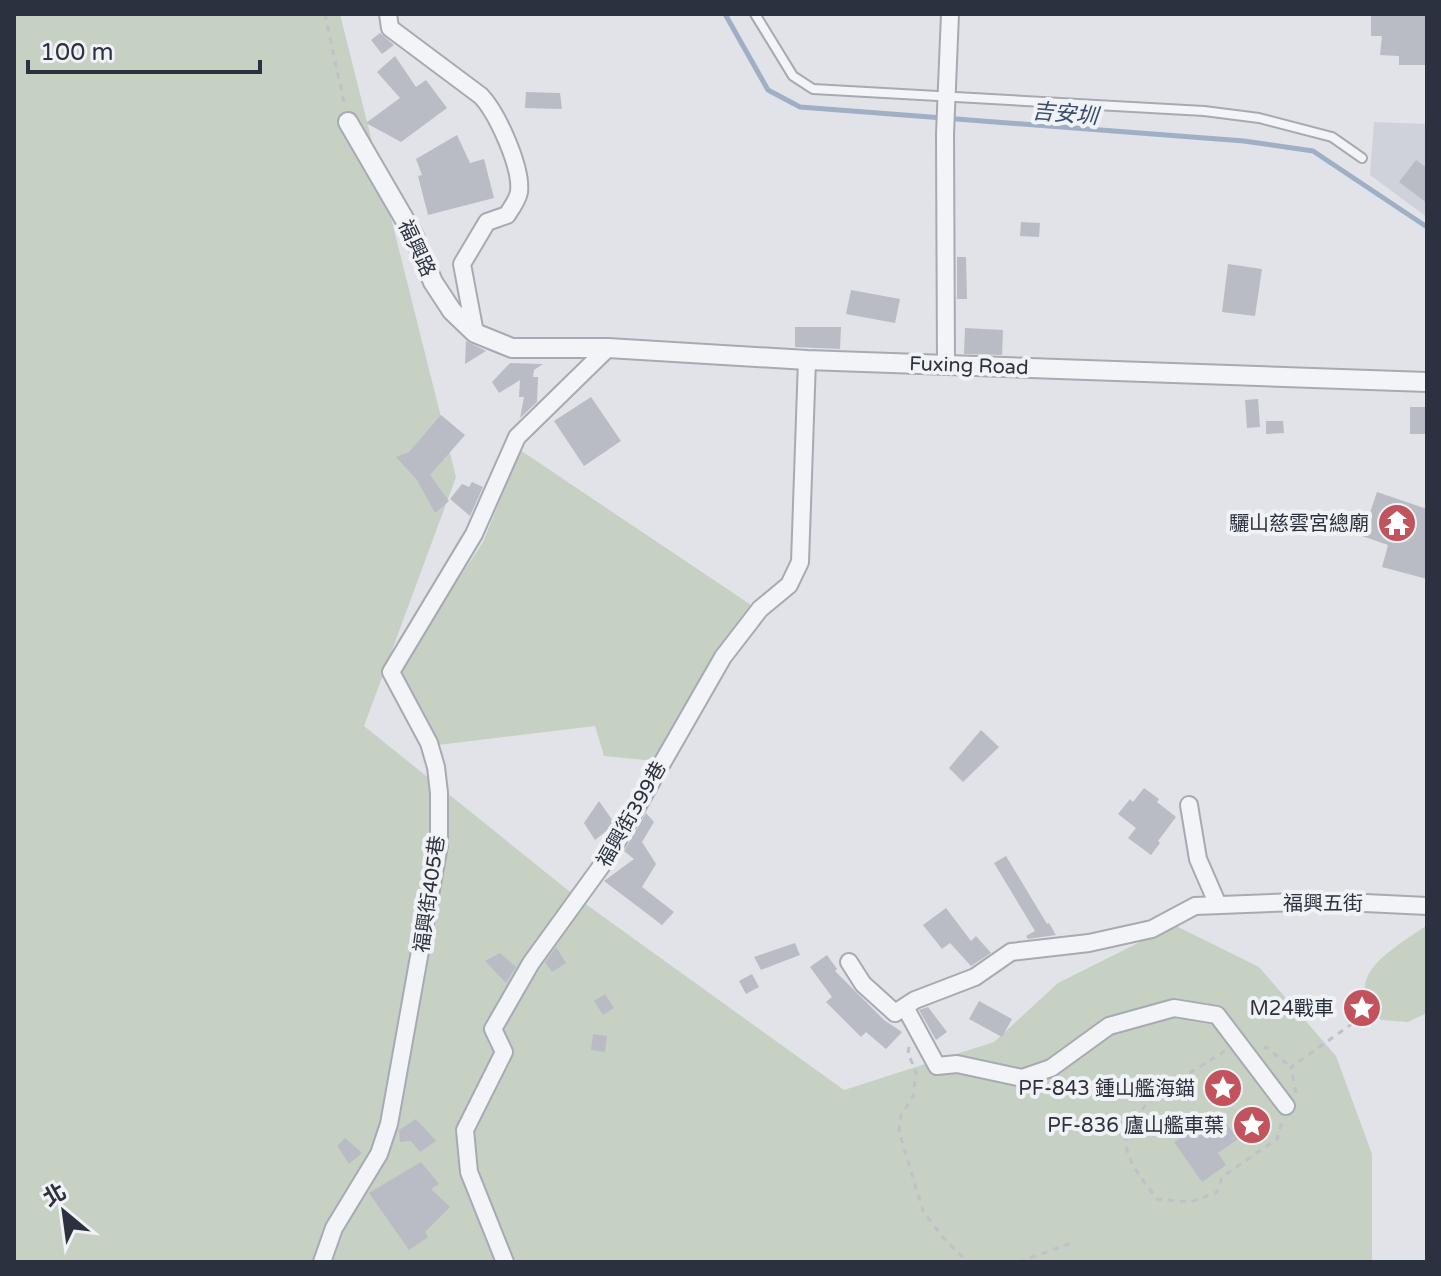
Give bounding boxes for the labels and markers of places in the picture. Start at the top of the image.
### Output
temple icon: 驪山慈雲宮總廟 [1376,502,1418,544]
place label: 驪山慈雲宮總廟 [1229,512,1369,536]
place icon: M24戰車 [1341,987,1383,1029]
place label: M24戰車 [1250,997,1334,1021]
place icon: PF-843 鍾山艦海錨 [1202,1067,1244,1109]
place label: PF-843 鍾山艦海錨 [1018,1077,1195,1101]
place icon: PF-836 廬山艦車葉 [1231,1104,1273,1146]
place label: PF-836 廬山艦車葉 [1047,1114,1224,1138]

